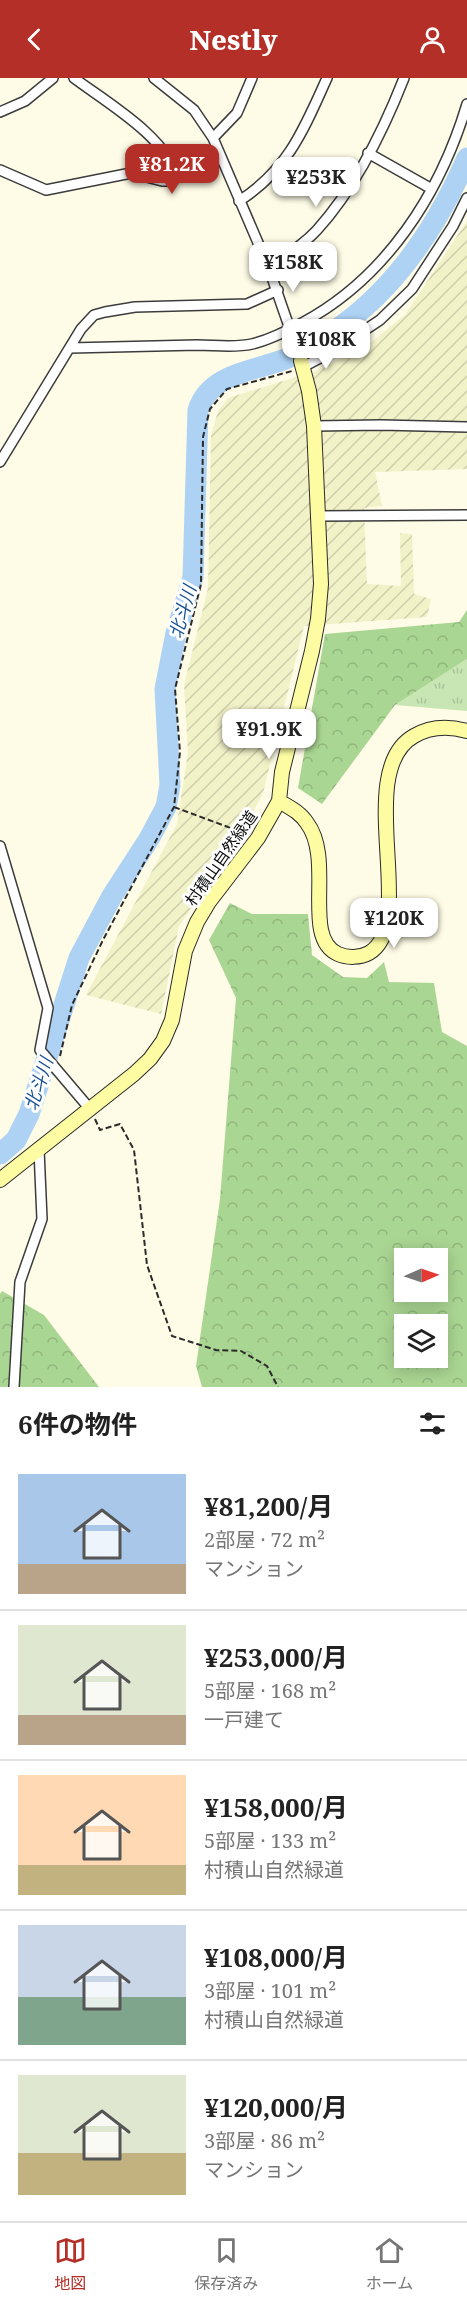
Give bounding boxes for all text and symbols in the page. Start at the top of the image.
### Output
text: Nestly [190,21,277,58]
icon: back [18,23,51,56]
icon: person [416,23,449,56]
pin: ¥81.2K [123,144,221,195]
text: ¥81.2K [139,150,205,177]
pin: ¥253K [274,157,358,208]
text: ¥253K [286,163,346,190]
pin: ¥158K [251,242,335,293]
text: ¥158K [263,248,323,275]
pin: ¥108K [284,319,368,370]
text: ¥108K [296,325,356,352]
water label: 北斗川 [163,581,202,641]
pin: ¥91.9K [220,709,318,760]
text: ¥91.9K [236,715,302,742]
street label: 村積山自然緑道 [180,806,262,910]
pin: ¥120K [352,898,436,949]
text: ¥120K [364,904,424,931]
water label: 北斗川 [18,1052,58,1113]
north arrow [394,1248,448,1302]
map controls [394,1248,448,1368]
button: layers [394,1314,448,1368]
text: 6件の物件 [18,1406,137,1442]
icon: filters [416,1407,449,1440]
text: ¥81,200/月 [204,1488,333,1524]
icon: home [66,1498,138,1570]
text: 2部屋 · 72 m² [204,1526,325,1553]
text: マンション [204,1555,304,1582]
text: ¥253,000/月 [204,1639,348,1675]
icon: home [66,1649,138,1721]
text: 5部屋 · 168 m² [204,1677,336,1704]
text: 一戸建て [204,1706,284,1733]
text: ¥158,000/月 [204,1789,348,1825]
icon: home [66,1799,138,1871]
text: 5部屋 · 133 m² [204,1827,336,1854]
text: 村積山自然緑道 [204,1856,344,1883]
text: ¥108,000/月 [204,1939,348,1975]
icon: home [66,1949,138,2021]
text: 3部屋 · 101 m² [204,1977,336,2004]
text: 村積山自然緑道 [204,2006,344,2033]
text: ¥120,000/月 [204,2089,348,2125]
icon: home [66,2099,138,2171]
text: 3部屋 · 86 m² [204,2127,325,2154]
text: マンション [204,2156,304,2183]
tab: 地図 [54,2234,87,2294]
tab: 保存済み [194,2234,258,2294]
tab: ホーム [366,2234,413,2294]

